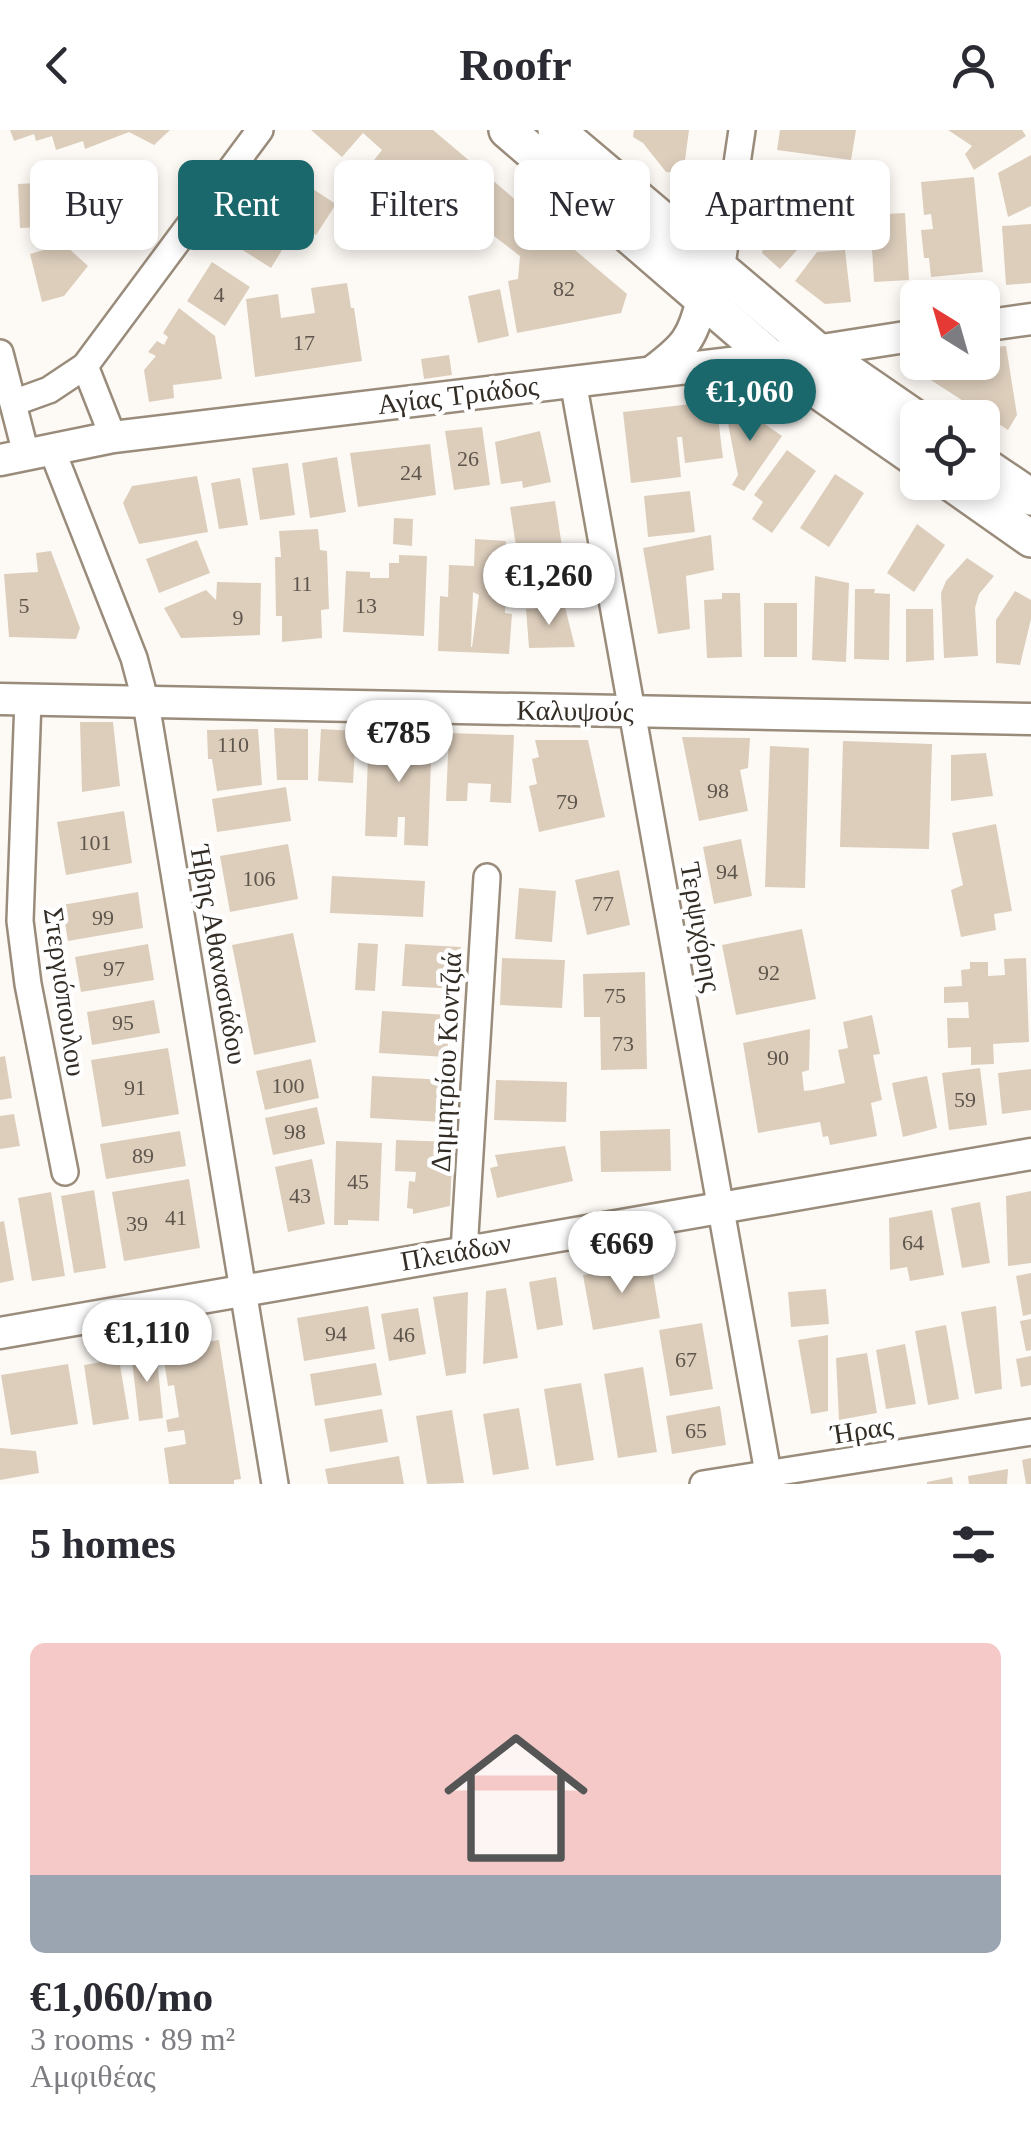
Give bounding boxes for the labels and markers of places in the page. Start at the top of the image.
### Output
pin: €1,060 [669,359,831,444]
pin: €1,260 [468,543,630,628]
pin: €785 [340,700,458,785]
pin: €669 [563,1211,681,1296]
pin: €1,110 [66,1300,228,1385]

